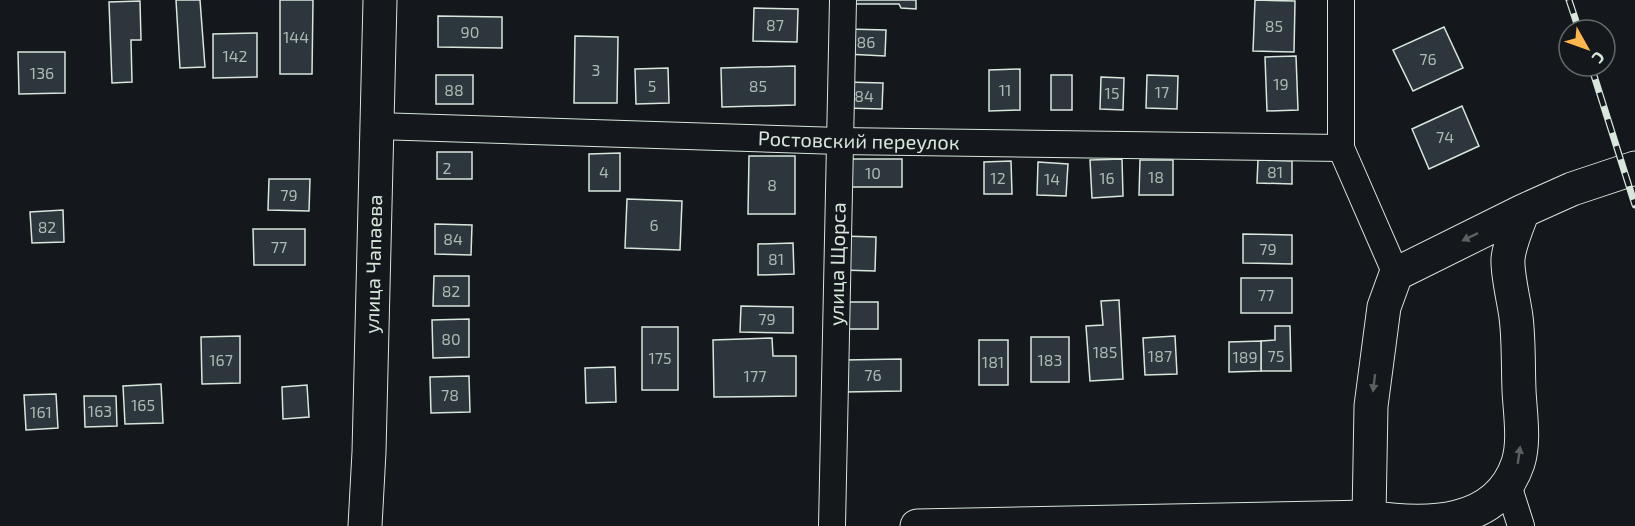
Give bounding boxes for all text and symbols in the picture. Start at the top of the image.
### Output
house number: 87 [766,15,784,34]
house number: 85 [1265,16,1283,35]
north arrow [1557,18,1617,78]
house number: 90 [461,22,479,41]
house number: 144 [283,27,309,46]
house number: 86 [857,32,875,51]
house number: 142 [222,46,248,65]
text: С [1589,48,1609,68]
house number: 76 [1419,49,1437,68]
house number: 3 [592,60,600,79]
house number: 136 [30,63,54,82]
house number: 19 [1273,74,1289,93]
house number: 5 [648,76,656,95]
house number: 85 [749,76,767,95]
house number: 88 [444,80,464,99]
house number: 11 [999,80,1011,99]
house number: 17 [1155,82,1169,101]
house number: 15 [1105,83,1119,102]
house number: 84 [854,86,874,105]
street label: Ростовский переулок [758,125,960,154]
house number: 74 [1436,127,1454,146]
house number: 2 [443,158,452,177]
house number: 4 [599,162,609,181]
house number: 81 [1267,162,1283,181]
house number: 10 [865,163,881,182]
house number: 18 [1148,167,1164,186]
house number: 12 [990,168,1006,187]
house number: 16 [1099,168,1115,187]
house number: 14 [1044,169,1060,188]
house number: 8 [767,175,777,194]
house number: 79 [280,185,298,204]
street label: улица Чапаева [359,194,386,334]
street label: улица Щорса [823,202,850,326]
house number: 6 [649,215,659,234]
house number: 82 [38,217,56,236]
house number: 84 [443,229,463,248]
one-way arrow [1462,232,1479,241]
house number: 77 [271,237,287,256]
house number: 79 [1259,239,1277,258]
house number: 81 [768,249,784,268]
house number: 82 [442,281,460,300]
house number: 77 [1258,285,1274,304]
house number: 79 [758,309,776,328]
house number: 80 [441,329,461,348]
house number: 185 [1093,342,1117,361]
house number: 187 [1148,346,1172,365]
house number: 75 [1268,346,1284,365]
house number: 189 [1232,347,1258,366]
house number: 175 [648,348,672,367]
house number: 167 [209,350,233,369]
house number: 183 [1038,350,1062,369]
house number: 181 [982,352,1004,371]
house number: 76 [864,365,882,384]
house number: 177 [744,366,766,385]
one-way arrow [1369,373,1379,392]
house number: 78 [441,385,459,404]
house number: 165 [131,395,155,414]
house number: 163 [88,401,112,420]
house number: 161 [30,402,52,421]
one-way arrow [1514,445,1523,464]

